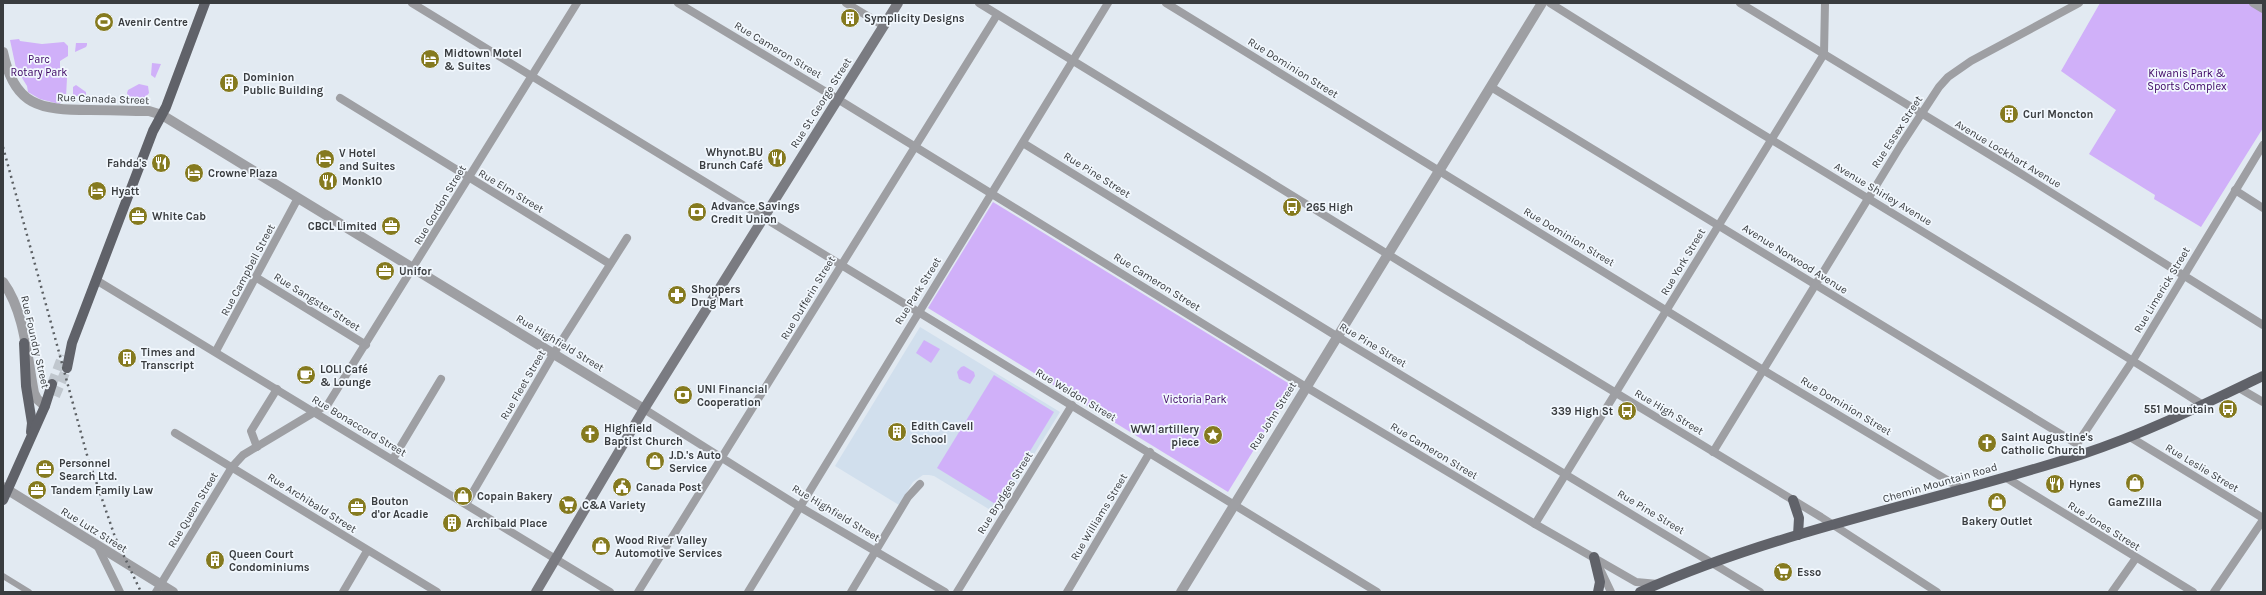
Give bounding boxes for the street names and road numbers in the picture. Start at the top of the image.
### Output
street label: Rue Cameron Street [732,19,824,81]
street label: Rue Dominion Street [1246,35,1340,101]
street label: Rue St. George Street [788,55,854,151]
street label: Rue Canada Street [57,91,149,107]
street label: Rue Essex Street [1869,93,1925,171]
street label: Avenue Lockhart Avenue [1953,117,2064,191]
street label: Rue Pine Street [1061,149,1133,201]
street label: Avenue Shirley Avenue [1832,160,1935,229]
street label: Rue Gordon Street [411,163,469,247]
street label: Rue Elm Street [476,166,546,216]
street label: Rue Dominion Street [1521,205,1617,269]
street label: Avenue Norwood Avenue [1740,221,1850,297]
street label: Rue Campbell Street [218,222,278,318]
street label: Rue York Street [1658,226,1708,298]
street label: Rue Limerick Street [2131,245,2193,335]
street label: Rue Cameron Street [1111,250,1203,314]
street label: Rue Dufferin Street [778,254,838,342]
street label: Rue Park Street [892,255,944,327]
street label: Rue Sangster Street [271,270,363,334]
street label: Rue Foundry Street [18,294,52,390]
street label: Rue Highfield Street [514,312,606,374]
street label: Rue Pine Street [1337,320,1409,370]
street label: Rue Fleet Street [498,348,548,422]
street label: Rue Weldon Street [1033,366,1119,424]
street label: Rue Dominion Street [1798,374,1894,438]
street label: Rue John Street [1247,379,1299,453]
street label: Rue High Street [1632,386,1706,438]
street label: Rue Bonaccord Street [309,393,409,459]
street label: Rue Cameron Street [1388,420,1480,482]
street label: Rue Leslie Street [2163,441,2241,495]
street label: Rue Brydges Street [974,449,1036,537]
street label: Chemin Mountain Road [1881,460,1999,506]
street label: Rue Queen Street [165,470,221,550]
street label: Rue Archibald Street [265,470,359,536]
street label: Rue Williams Street [1068,471,1130,563]
street label: Rue Highfield Street [790,482,882,544]
street label: Rue Pine Street [1615,487,1687,537]
street label: Rue Jones Street [2065,498,2143,554]
street label: Rue Lutz Street [58,504,130,556]

